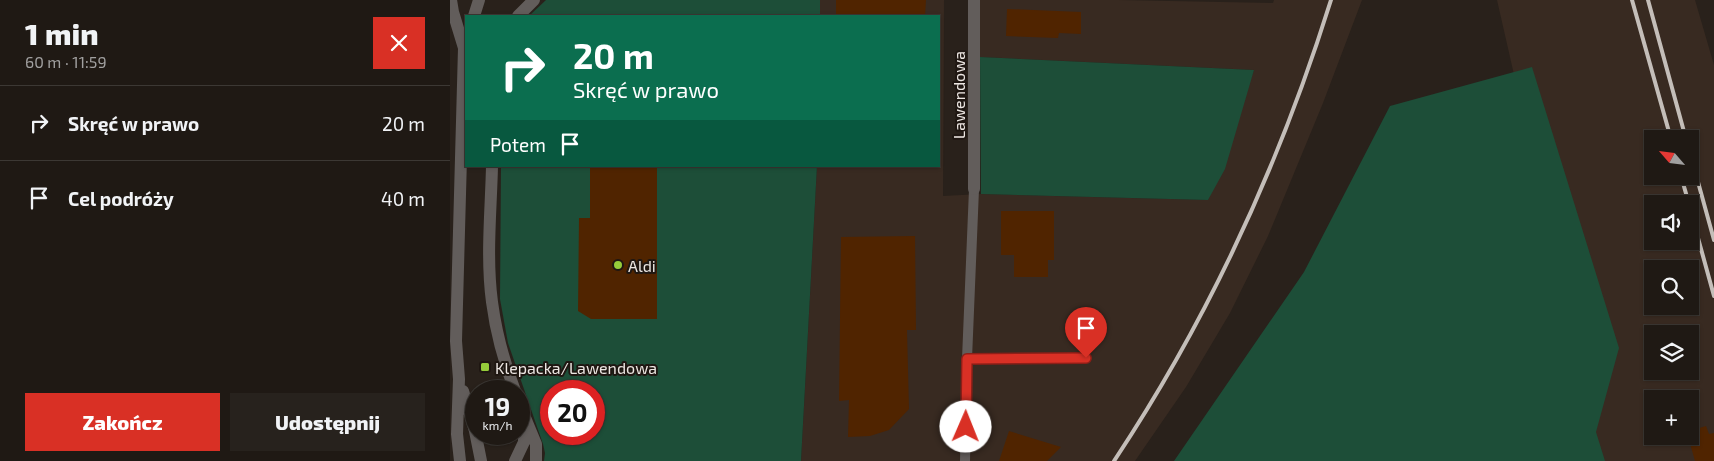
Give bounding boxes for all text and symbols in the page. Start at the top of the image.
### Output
text: 1 min [25,15,99,51]
button: close [373,17,425,69]
text: 20 m [573,34,654,76]
icon: right [490,35,555,100]
street label: Lawendowa [949,51,968,139]
text: 60 m · 11:59 [25,52,107,71]
text: Skręć w prawo [573,76,719,102]
icon: right [25,109,53,137]
text: Skręć w prawo [68,112,199,135]
text: 20 m [382,112,425,135]
icon: arrive [556,130,584,158]
north arrow [1644,130,1699,185]
map controls [1644,130,1699,445]
text: Potem [490,133,546,156]
icon: arrive [25,184,53,212]
text: Cel podróży [68,187,174,210]
text: 40 m [381,187,425,210]
button: sound [1644,195,1699,250]
place label: Aldi [628,256,656,275]
marker: Aldi [612,259,624,271]
button: search [1644,260,1699,315]
pin [1065,307,1107,358]
icon: arrive [1072,314,1100,342]
button: layers [1644,325,1699,380]
place label: Klepacka/Lawendowa [495,358,657,377]
marker: Klepacka/Lawendowa [479,361,491,373]
speed limit sign: 20 [540,380,605,445]
button: + [1644,390,1699,445]
text: 19 [485,391,510,421]
button: Zakończ [25,393,220,451]
button: Udostępnij [230,393,425,451]
position arrow [939,400,991,452]
text: km/h [483,418,512,432]

